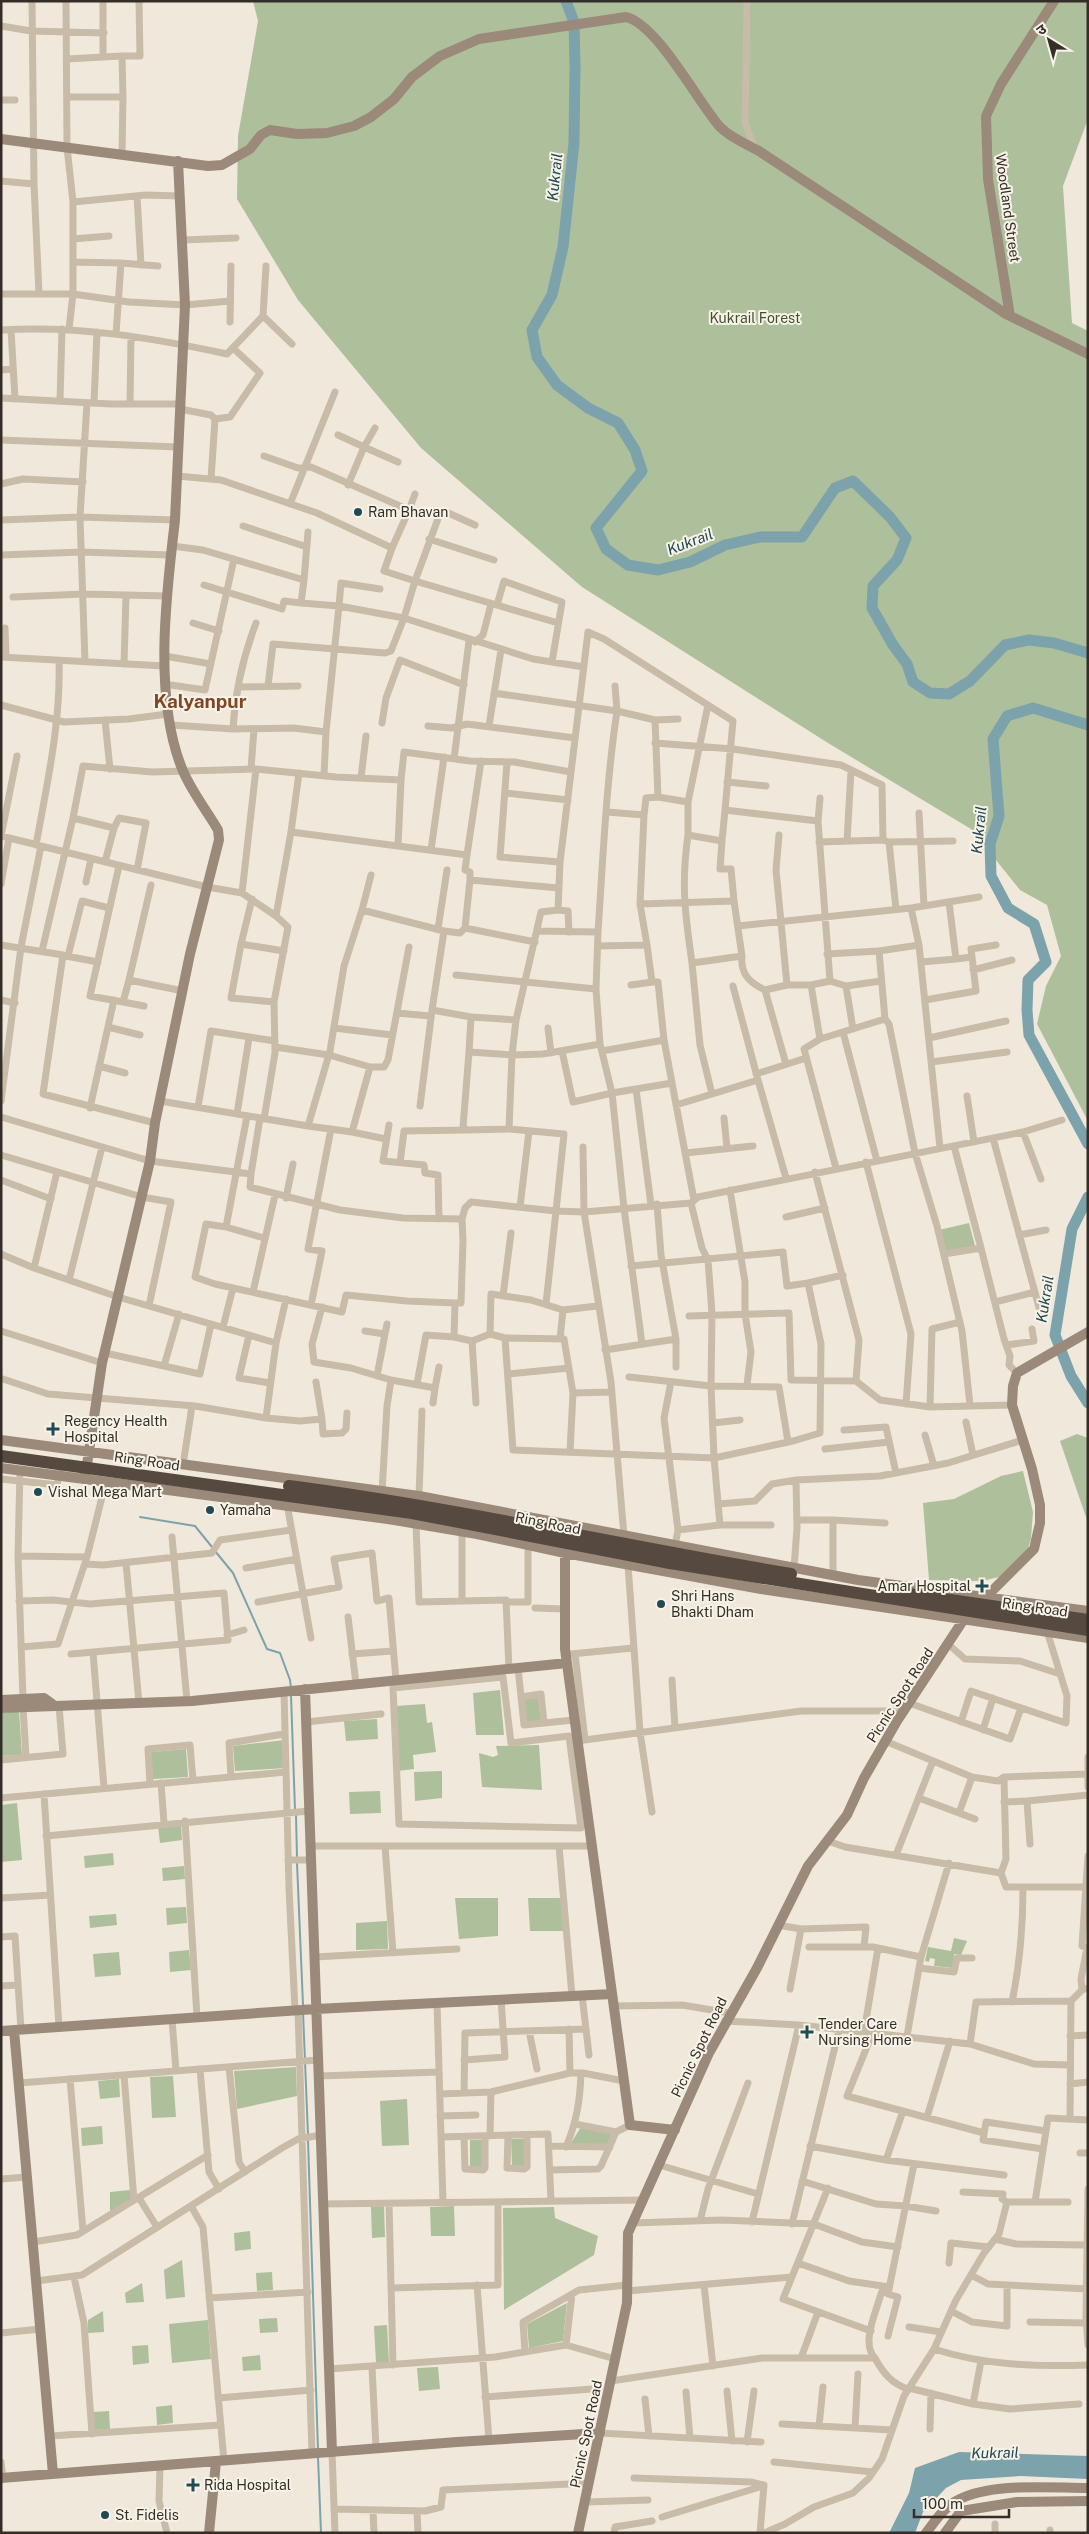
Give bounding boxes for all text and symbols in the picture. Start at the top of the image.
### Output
north arrow [1024,15,1074,65]
text: उ [1033,20,1050,38]
water label: Kukrail [544,152,565,202]
street label: Woodland Street [992,153,1024,263]
park label: Kukrail Forest [709,310,801,326]
place label: Ram Bhavan [368,504,448,520]
marker: Ram Bhavan [352,506,364,518]
water label: Kukrail [665,525,715,558]
district label: Kalyanpur [154,690,247,712]
water label: Kukrail [968,805,989,855]
water label: Kukrail [1032,1274,1057,1324]
place label: Regency Health Hospital [64,1413,167,1445]
marker: Regency Health Hospital [46,1422,60,1436]
street label: Ring Road [113,1448,181,1474]
place label: Vishal Mega Mart [48,1484,162,1500]
marker: Vishal Mega Mart [32,1486,44,1498]
place label: Yamaha [220,1502,271,1518]
marker: Yamaha [204,1504,216,1516]
street label: Ring Road [514,1509,582,1537]
place label: Amar Hospital [878,1578,971,1594]
marker: Amar Hospital [975,1579,989,1593]
place label: Shri Hans Bhakti Dham [671,1588,754,1620]
street label: Ring Road [1001,1594,1069,1620]
marker: Shri Hans Bhakti Dham [655,1598,667,1610]
street label: Picnic Spot Road [863,1645,937,1745]
street label: Picnic Spot Road [668,1994,730,2100]
place label: Tender Care Nursing Home [818,2016,912,2048]
marker: Tender Care Nursing Home [800,2025,814,2039]
street label: Picnic Spot Road [567,2379,605,2489]
water label: Kukrail [971,2444,1019,2461]
place label: Rida Hospital [204,2477,291,2493]
marker: Rida Hospital [186,2478,200,2492]
scale bar [914,2486,1009,2518]
text: 100 m [922,2495,963,2512]
place label: St. Fidelis [115,2507,179,2523]
marker: St. Fidelis [99,2509,111,2521]

